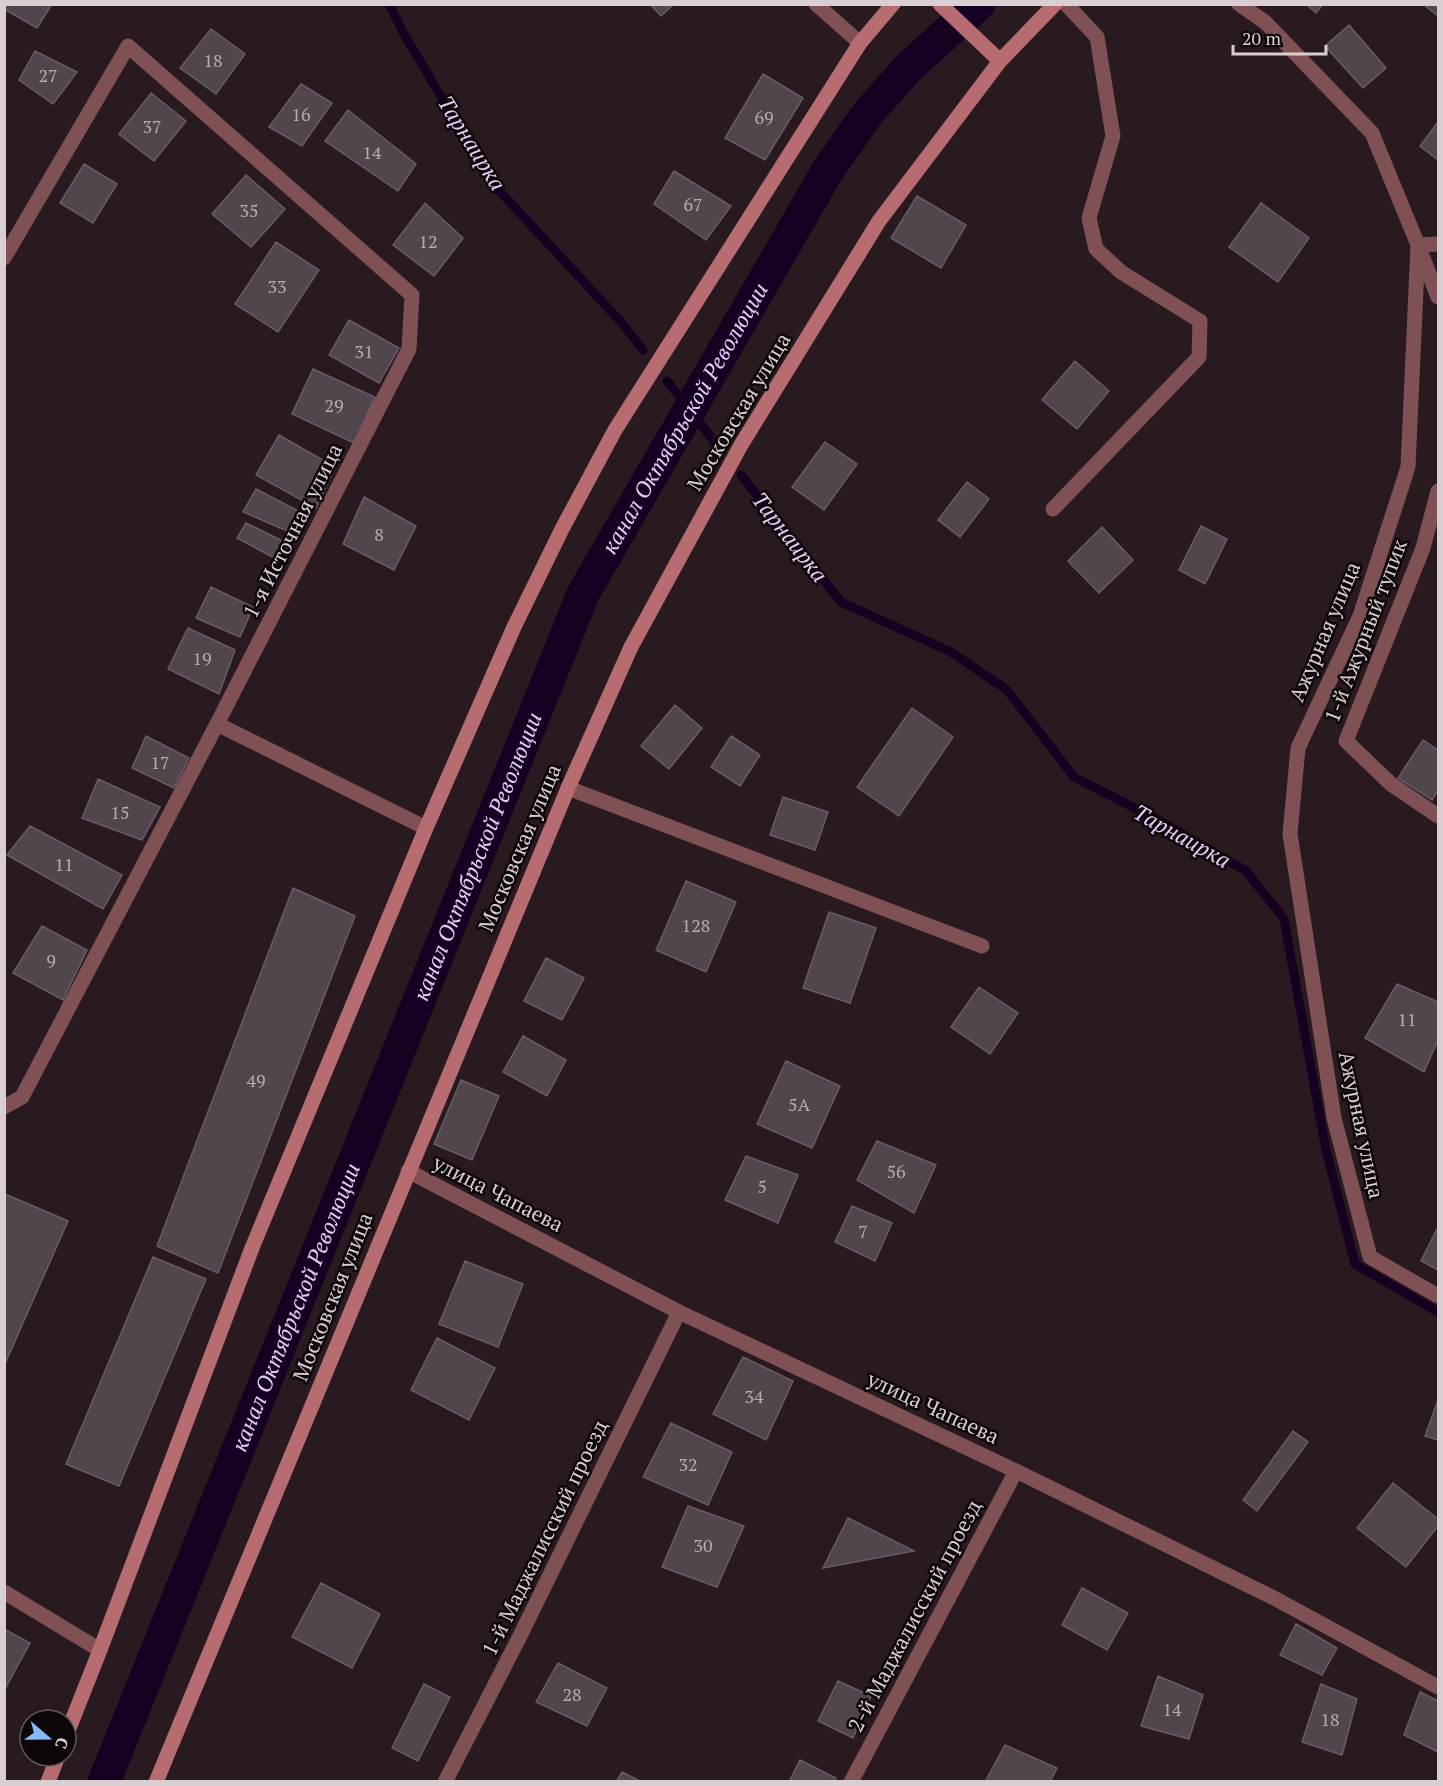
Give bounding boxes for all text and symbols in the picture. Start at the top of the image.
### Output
scale bar [1233,18,1326,56]
text: 20 m [1242,26,1282,50]
house number: 18 [203,48,223,72]
house number: 27 [38,63,58,87]
water label: Тарнаирка [432,90,513,196]
house number: 16 [291,102,311,126]
house number: 69 [754,105,774,129]
house number: 37 [142,114,162,138]
house number: 14 [362,140,382,164]
house number: 67 [683,192,703,216]
house number: 35 [239,198,259,222]
house number: 12 [418,229,438,253]
house number: 33 [267,274,287,298]
water label: канал Октябрьской Революции [594,277,774,559]
street label: Московская улица [680,327,797,496]
house number: 31 [354,339,374,363]
house number: 29 [324,393,344,417]
street label: 1-я Источная улица [236,438,348,623]
water label: Тарнаирка [746,486,835,588]
house number: 8 [374,522,384,546]
street label: 1-й Ажурный тупик [1317,535,1413,726]
street label: Ажурная улица [1282,557,1366,706]
house number: 19 [192,646,212,670]
water label: канал Октябрьской Революции [406,708,548,1005]
house number: 17 [150,750,170,774]
street label: Московская улица [471,759,567,936]
water label: Тарнаирка [1128,797,1236,874]
house number: 15 [110,800,130,824]
house number: 11 [54,852,74,876]
house number: 128 [682,913,710,937]
house number: 9 [46,948,56,972]
house number: 11 [1397,1007,1417,1031]
street label: Ажурная улица [1333,1049,1391,1201]
house number: 49 [246,1068,266,1092]
house number: 5А [788,1092,811,1116]
street label: улица Чапаева [428,1148,569,1238]
water label: канал Октябрьской Революции [224,1159,366,1455]
house number: 56 [886,1159,906,1183]
house number: 5 [757,1174,767,1198]
street label: Московская улица [286,1208,379,1385]
house number: 7 [858,1219,868,1243]
street label: улица Чапаева [862,1364,1004,1450]
house number: 34 [744,1384,764,1408]
street label: 1-й Маджалисский проезд [475,1415,613,1660]
house number: 32 [678,1452,698,1476]
street label: 2-й Маджалисский проезд [841,1495,987,1737]
house number: 30 [693,1533,713,1557]
house number: 28 [562,1682,582,1706]
house number: 14 [1162,1697,1182,1721]
house number: 18 [1320,1707,1340,1731]
north arrow [18,1708,78,1768]
text: С [50,1734,74,1752]

